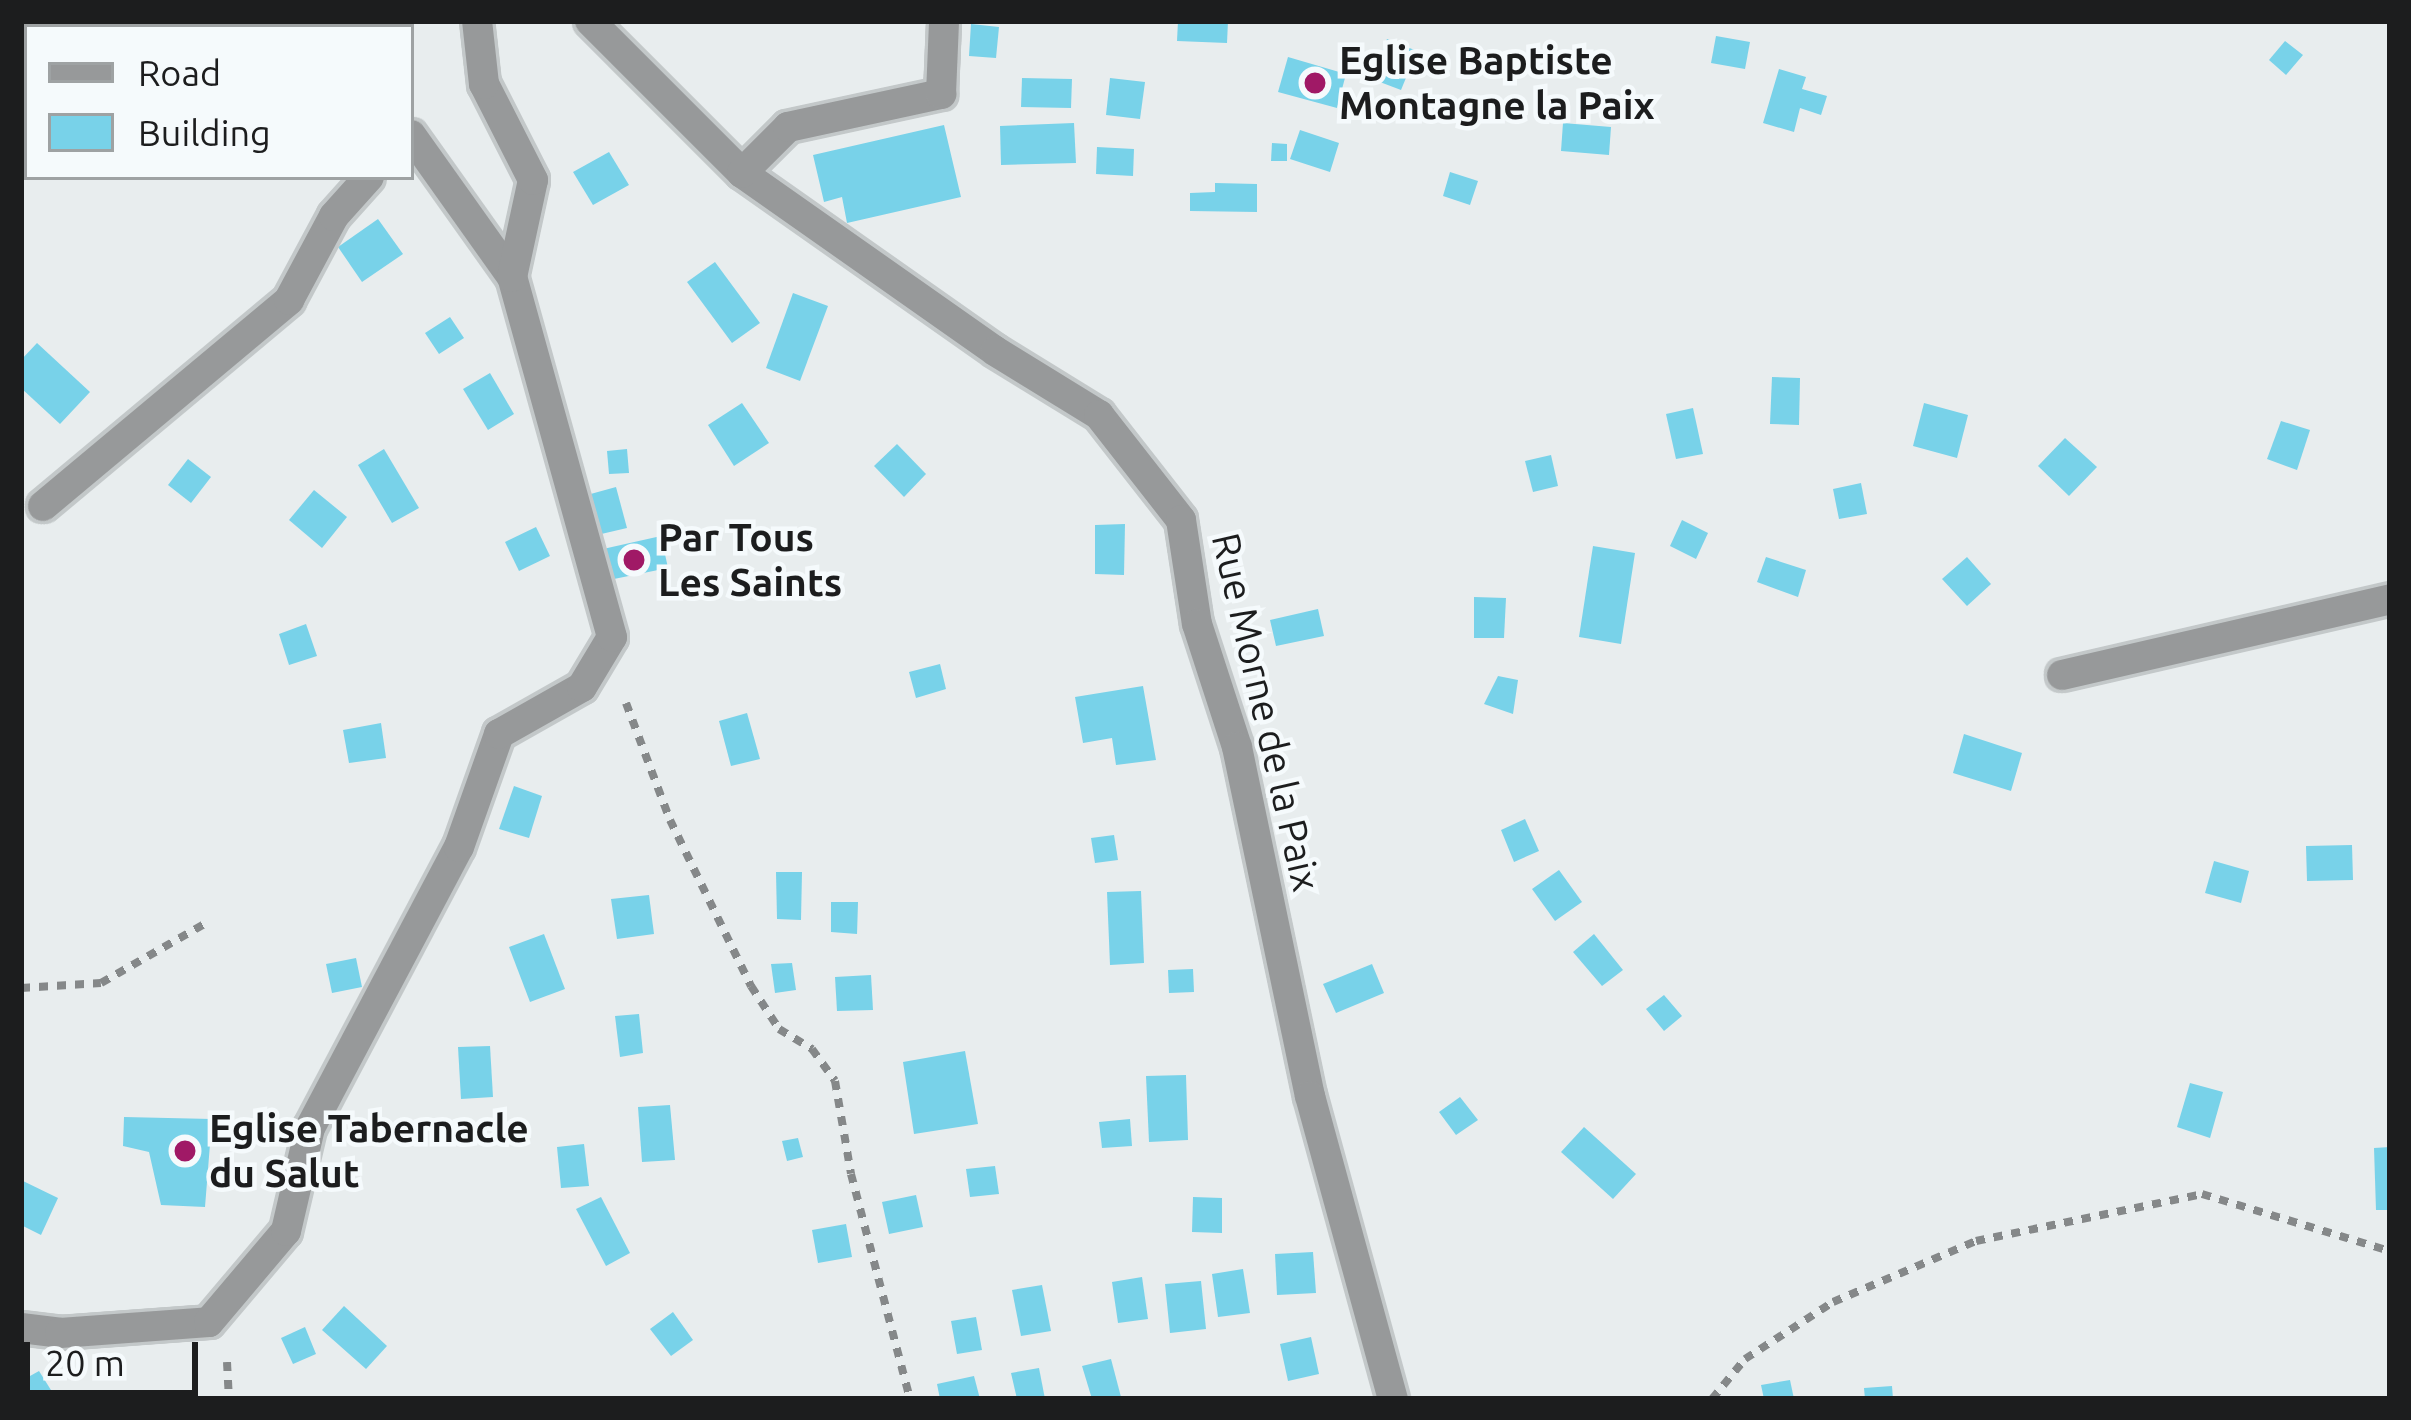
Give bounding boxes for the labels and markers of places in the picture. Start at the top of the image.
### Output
place label: Eglise Baptiste Montagne la Paix [1339,38,1655,129]
marker: Eglise Baptiste Montagne la Paix [1302,70,1328,96]
place label: Par Tous Les Saints [658,515,842,606]
marker: Par Tous Les Saints [621,547,647,573]
place label: Eglise Tabernacle du Salut [209,1106,529,1197]
marker: Eglise Tabernacle du Salut [172,1138,198,1164]

